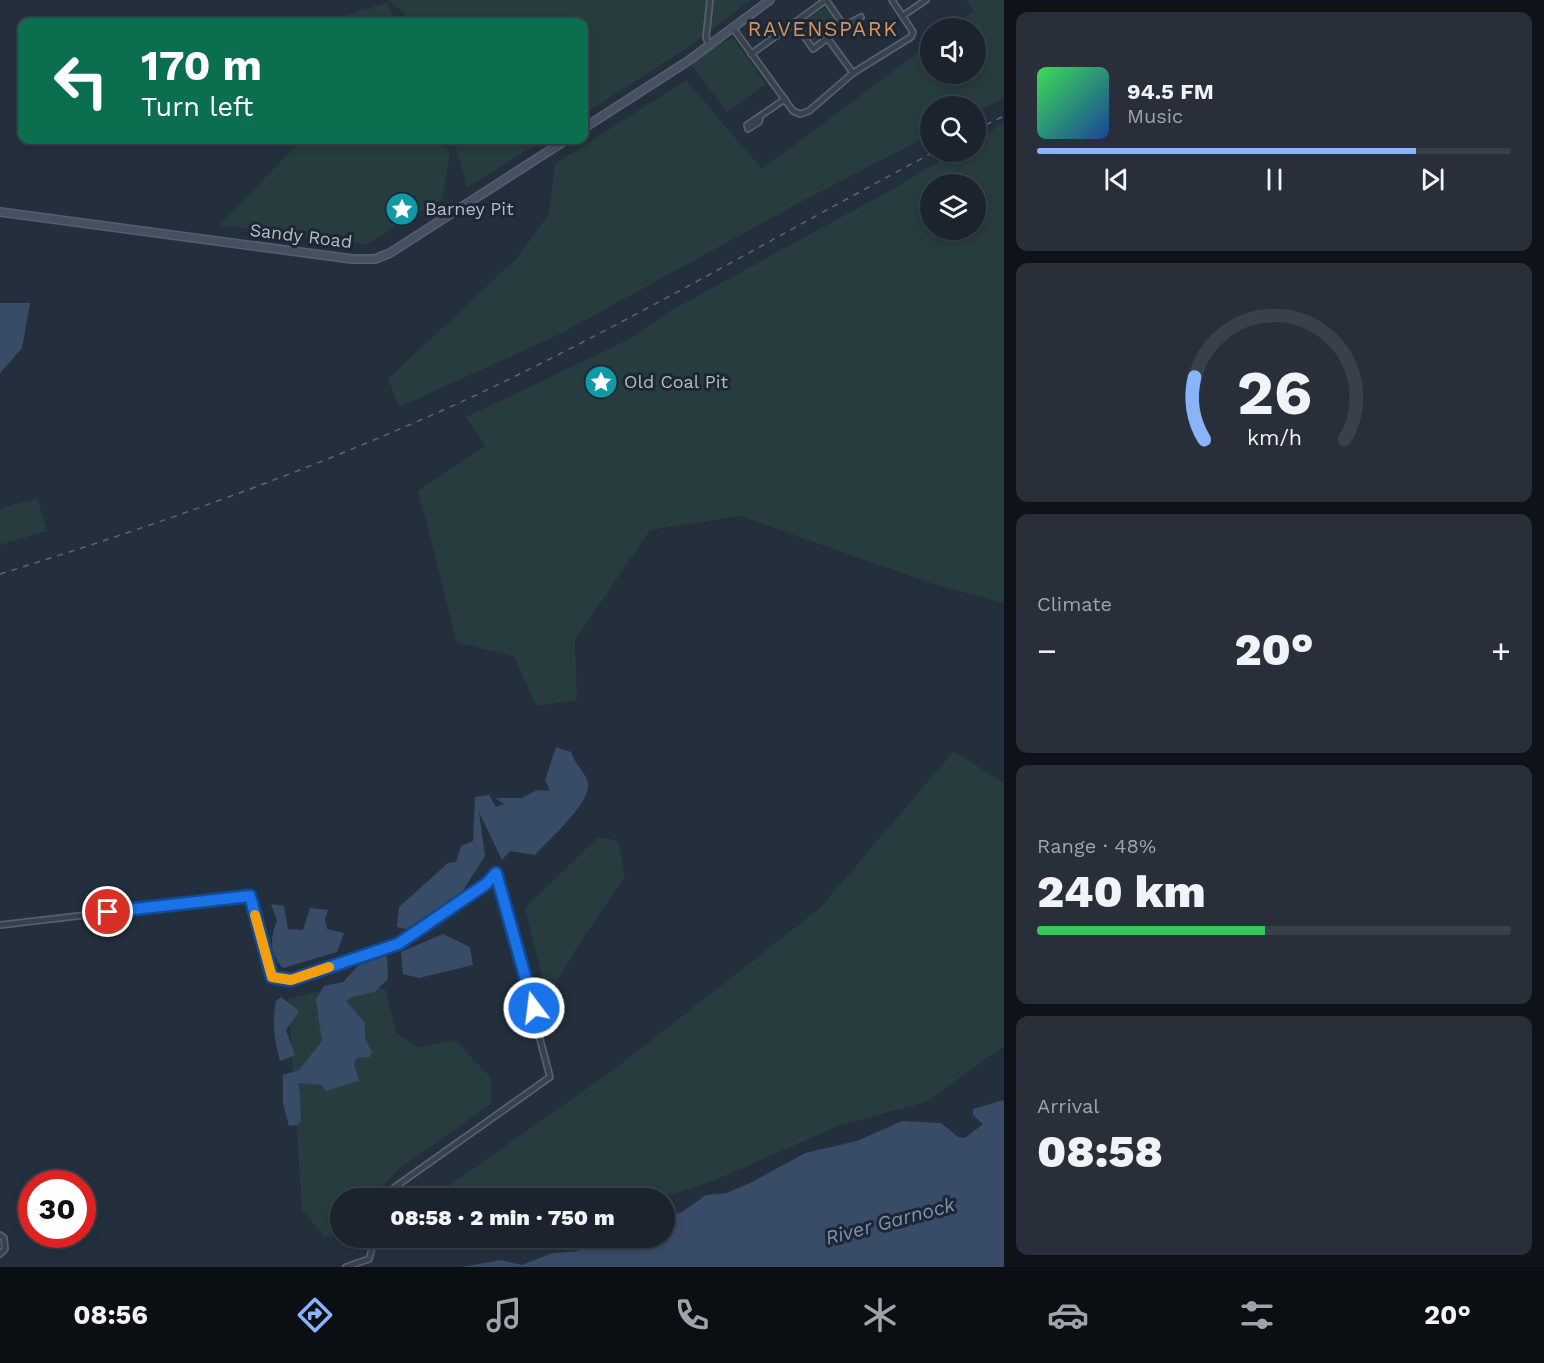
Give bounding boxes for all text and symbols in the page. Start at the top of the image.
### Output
district label: RAVENSPARK [748,16,898,41]
map controls [920,18,986,240]
button: sound [920,18,986,84]
text: 170 m [141,41,262,90]
icon: left [42,42,120,120]
text: 94.5 FM [1127,79,1214,104]
text: Turn left [141,91,253,123]
button: search [920,96,986,162]
text: Music [1127,104,1183,128]
icon: previous [1100,163,1133,196]
icon: pause [1258,163,1291,196]
icon: next [1416,163,1449,196]
button: layers [920,174,986,240]
place icon: Barney Pit [384,191,420,227]
place label: Barney Pit [425,198,514,219]
street label: Sandy Road [249,219,353,252]
text: 26 [1236,356,1312,429]
place icon: Old Coal Pit [583,364,619,400]
place label: Old Coal Pit [624,371,729,392]
text: km/h [1246,425,1302,450]
text: Climate [1037,592,1112,616]
text: 20° [1234,623,1314,676]
text: − [1037,631,1057,670]
text: + [1491,631,1511,670]
text: Range · 48% [1037,834,1156,858]
text: 240 km [1037,865,1206,918]
pin [82,886,133,937]
icon: arrive [91,895,124,928]
position arrow [502,976,566,1040]
text: Arrival [1037,1094,1099,1118]
text: 08:58 [1037,1125,1163,1178]
speed limit sign: 30 [18,1170,96,1248]
water label: River Garnock [823,1192,958,1250]
text: 08:58 · 2 min · 750 m [390,1205,615,1230]
icon: directions [294,1294,336,1336]
icon: music [483,1294,525,1336]
icon: phone [671,1294,713,1336]
icon: climate [859,1294,901,1336]
icon: car [1047,1294,1089,1336]
icon: filters [1236,1294,1278,1336]
text: 08:56 [73,1299,148,1331]
text: 20° [1424,1299,1471,1331]

